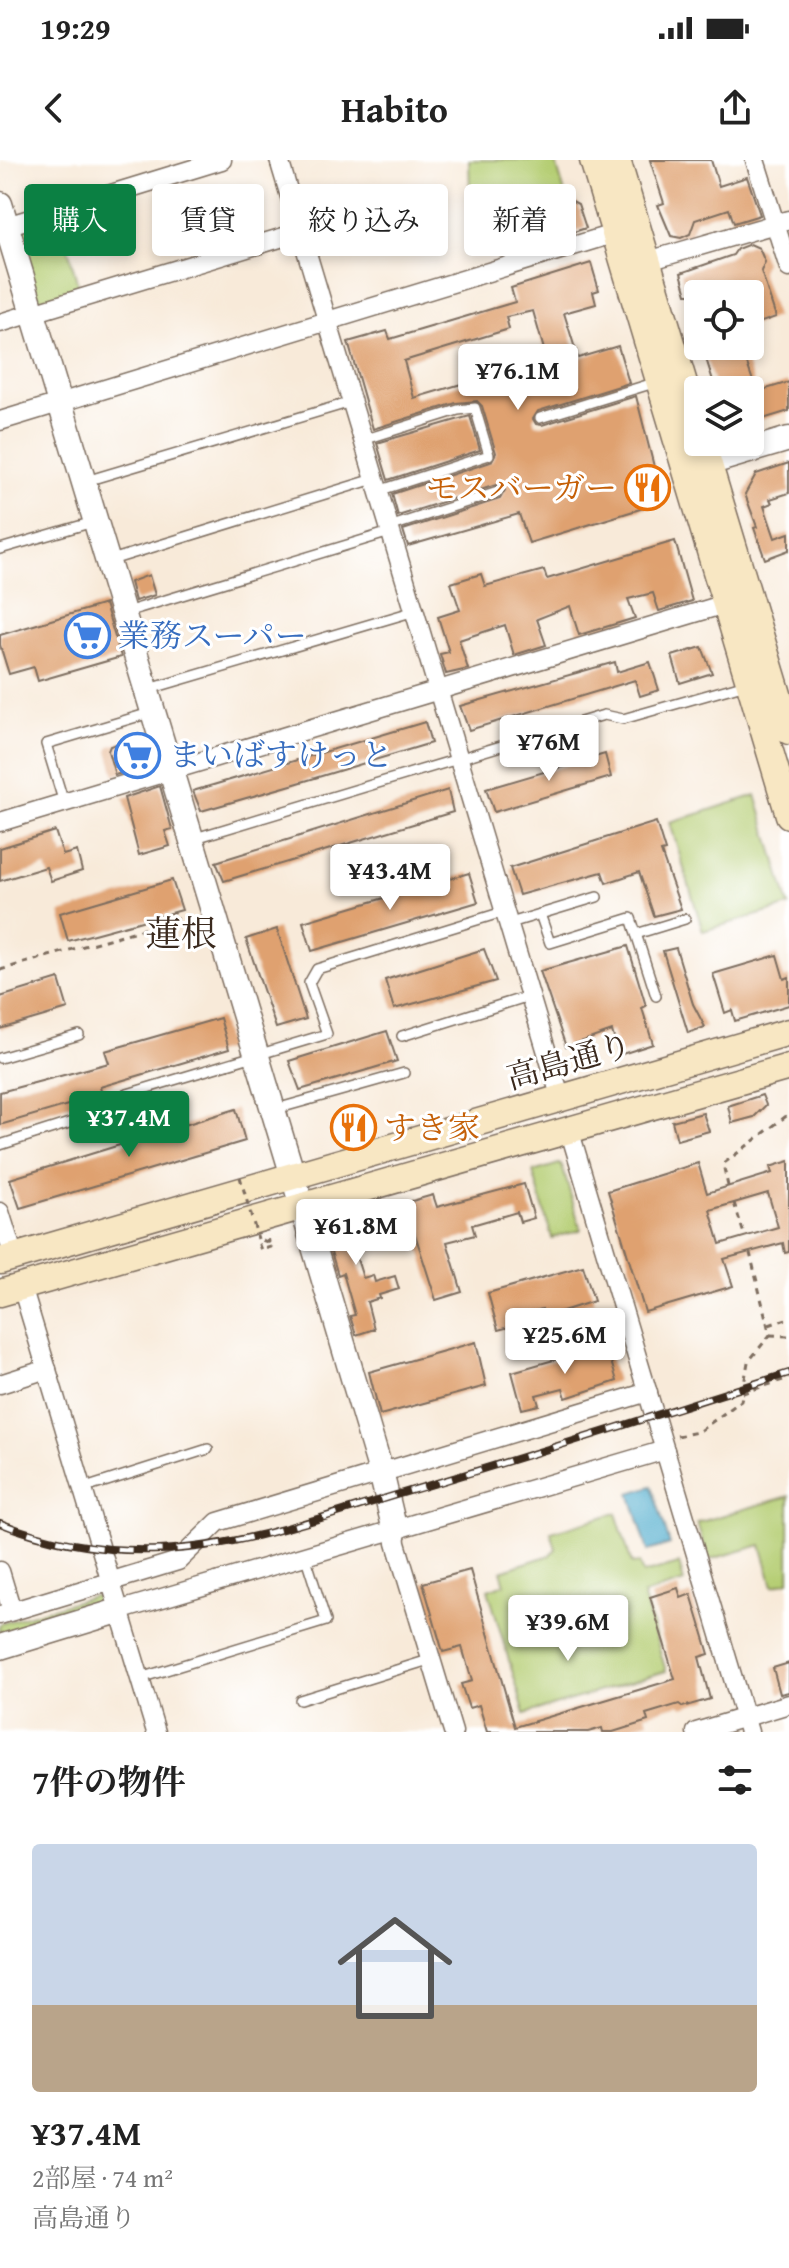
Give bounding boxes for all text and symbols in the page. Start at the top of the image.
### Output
text: 19:29 [40,6,111,50]
text: Habito [341,82,448,135]
icon: back [32,86,76,130]
icon: share [713,86,757,130]
chip: 購入 [24,184,136,256]
chip: 賃貸 [152,184,264,256]
chip: 絞り込み [280,184,448,256]
chip: 新着 [464,184,576,256]
map controls [684,280,764,456]
button: locate [684,280,764,360]
pin: ¥76.1M [453,344,583,412]
text: ¥76.1M [476,350,560,389]
button: layers [684,376,764,456]
place label: モスバーガー [426,464,617,511]
restaurant icon: モスバーガー [624,464,672,512]
supermarket icon: 業務スーパー [63,612,111,660]
place label: 業務スーパー [118,612,307,659]
pin: ¥76M [502,715,596,783]
text: ¥76M [518,721,580,760]
supermarket icon: まいばすけっと [114,731,162,779]
place label: まいばすけっと [169,731,393,778]
pin: ¥43.4M [325,844,455,912]
text: ¥43.4M [348,850,432,889]
district label: 蓮根 [145,906,217,959]
street label: 高島通り [501,1020,637,1101]
pin: ¥37.4M [64,1091,194,1159]
text: ¥37.4M [87,1097,171,1136]
restaurant icon: すき家 [329,1104,377,1152]
place label: すき家 [384,1104,480,1151]
pin: ¥61.8M [291,1199,421,1267]
text: ¥61.8M [314,1205,398,1244]
pin: ¥25.6M [500,1308,630,1376]
text: ¥25.6M [523,1314,607,1353]
pin: ¥39.6M [503,1595,633,1663]
text: ¥39.6M [526,1601,610,1640]
text: 7件の物件 [32,1757,186,1806]
icon: filters [713,1758,757,1802]
icon: home [323,1896,467,2040]
text: ¥37.4M [32,2108,141,2157]
text: 2部屋 · 74 m² [32,2158,173,2197]
text: 高島通り [32,2198,136,2237]

